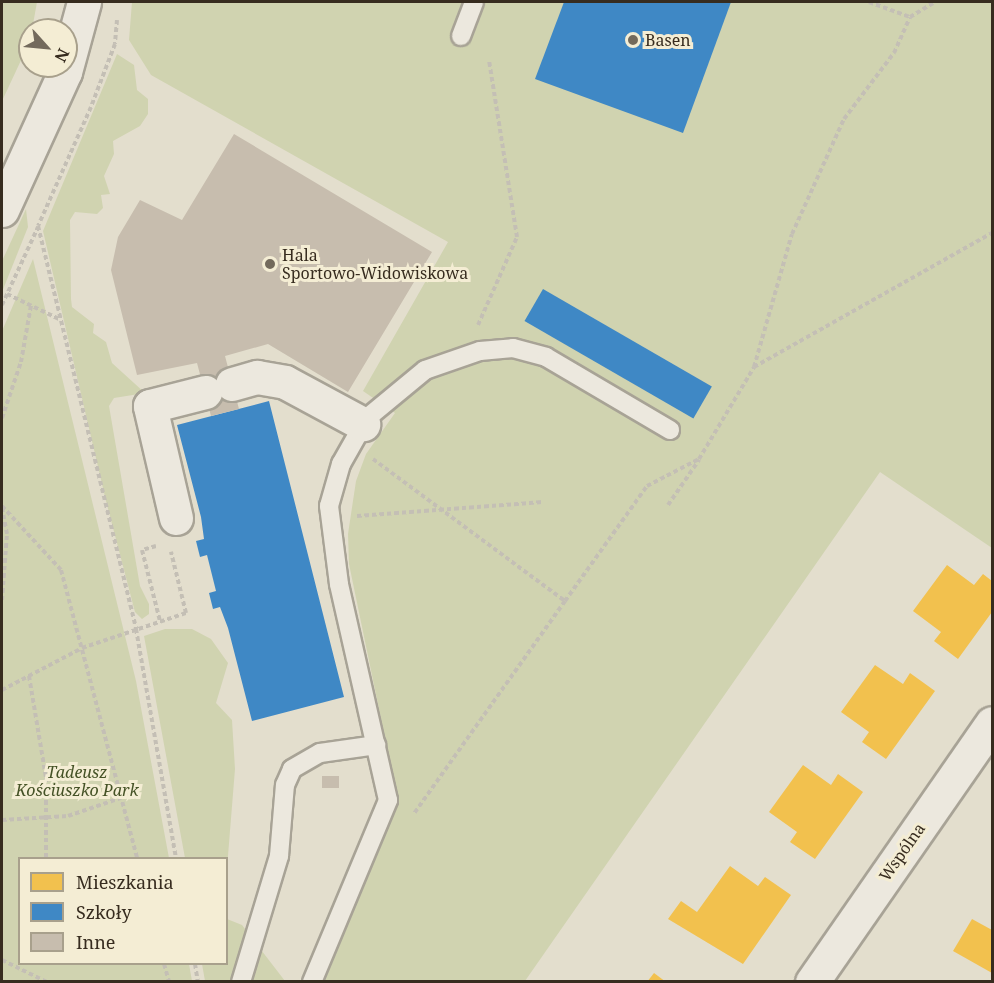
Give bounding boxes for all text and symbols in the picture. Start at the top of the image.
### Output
north arrow [18,18,78,78]
place label: Basen [645,30,691,50]
marker: Basen [626,33,640,47]
text: N [50,45,75,66]
place label: Hala Sportowo-Widowiskowa [282,245,468,283]
marker: Hala Sportowo-Widowiskowa [263,257,277,271]
park label: Tadeusz Kościuszko Park [15,762,139,800]
street label: Wspólna [875,819,929,885]
legend [18,857,228,965]
text: Mieszkania [76,870,174,894]
text: Szkoły [76,900,132,924]
text: Inne [76,930,115,954]

